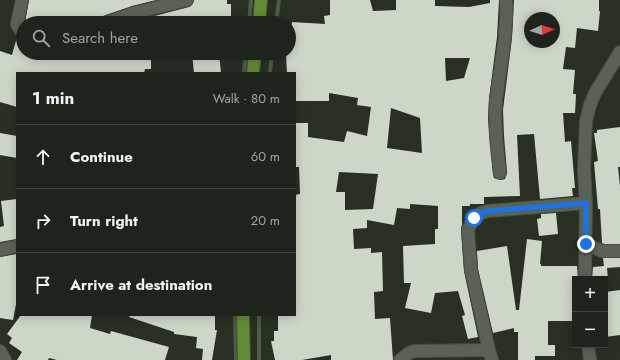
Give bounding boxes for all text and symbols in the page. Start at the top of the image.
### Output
north arrow [524,12,560,48]
search box [16,16,296,60]
icon: search [30,27,52,49]
text: Search here [62,27,138,49]
text: 1 min [32,86,74,110]
text: Walk · 80 m [213,89,280,108]
icon: ahead [32,146,54,168]
text: Continue [70,146,133,168]
text: 60 m [251,147,280,166]
route start [465,209,483,227]
icon: right [32,210,54,232]
text: Turn right [70,210,138,232]
text: 20 m [251,211,280,230]
route end [577,235,595,253]
icon: arrive [32,274,54,296]
text: Arrive at destination [70,274,212,296]
map controls [572,276,608,348]
button: + [572,276,608,312]
button: − [572,312,608,348]

